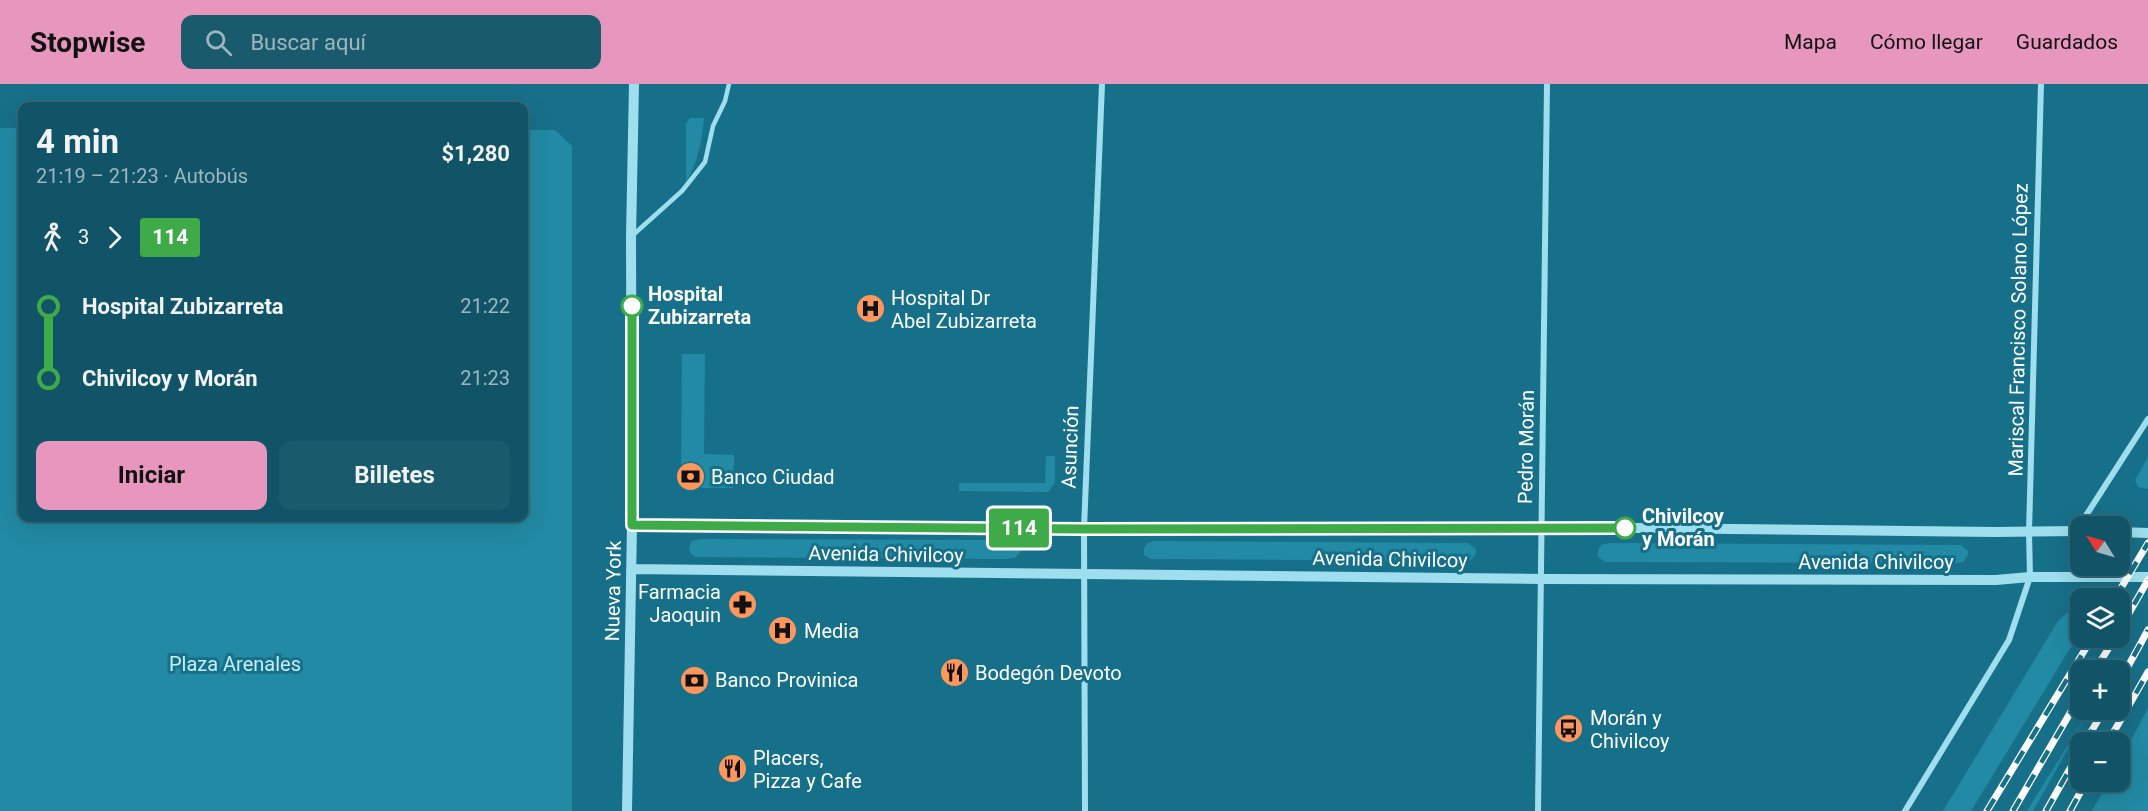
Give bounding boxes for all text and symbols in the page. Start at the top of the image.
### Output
search box [181,15,601,69]
text: Stopwise [30,26,145,59]
icon: search [202,26,235,59]
text: Buscar aquí [250,30,366,55]
text: Mapa [1784,30,1837,54]
text: Cómo llegar [1870,30,1983,54]
text: Guardados [2016,30,2118,54]
text: 4 min [36,122,119,161]
text: $1,280 [441,141,510,166]
text: 21:19 – 21:23 · Autobús [36,164,248,188]
street label: Mariscal Francisco Solano López [2003,183,2033,477]
icon: walk [36,221,69,254]
icon: forward [98,221,131,254]
text: 3 [78,225,89,249]
text: 114 [152,225,188,249]
place label: Hospital Zubizarreta [648,282,752,329]
place label: Hospital Dr Abel Zubizarreta [891,286,1037,333]
hospital icon: Hospital Dr Abel Zubizarreta [854,293,886,325]
text: Hospital Zubizarreta [82,294,284,319]
text: 21:22 [460,294,510,318]
marker: Hospital Zubizarreta [621,295,643,317]
text: Chivilcoy y Morán [82,366,258,391]
text: 21:23 [460,366,510,390]
street label: Pedro Morán [1513,390,1539,504]
street label: Asunción [1057,405,1083,489]
button: Iniciar [36,441,267,510]
button: Billetes [279,441,510,510]
bank icon: Banco Ciudad [674,461,706,493]
place label: Banco Ciudad [711,465,835,489]
place label: Chivilcoy y Morán [1642,504,1725,551]
line badge: 114 [984,508,1054,548]
text: 114 [1001,516,1037,540]
north arrow [2070,516,2130,576]
map controls [2070,516,2130,792]
marker: Chivilcoy y Morán [1614,517,1636,539]
street label: Nueva York [600,540,626,642]
street label: Avenida Chivilcoy [808,541,964,567]
street label: Avenida Chivilcoy [1312,546,1468,572]
street label: Avenida Chivilcoy [1798,550,1954,574]
place label: Farmacia Jaoquin [638,580,721,627]
pharmacy icon: Farmacia Jaoquin [726,588,758,620]
button: layers [2070,588,2130,648]
hospital icon: Media [767,615,799,647]
place label: Media [804,619,859,643]
park label: Plaza Arenales [169,652,301,676]
restaurant icon: Bodegón Devoto [938,657,970,689]
button: + [2070,660,2130,720]
place label: Bodegón Devoto [975,661,1122,685]
bank icon: Banco Provinica [678,664,710,696]
place label: Banco Provinica [715,668,859,692]
place label: Morán y Chivilcoy [1590,706,1670,753]
bus stop icon: Morán y Chivilcoy [1553,713,1585,745]
button: − [2070,732,2130,792]
place label: Placers, Pizza y Cafe [753,746,862,793]
restaurant icon: Placers, Pizza y Cafe [716,753,748,785]

